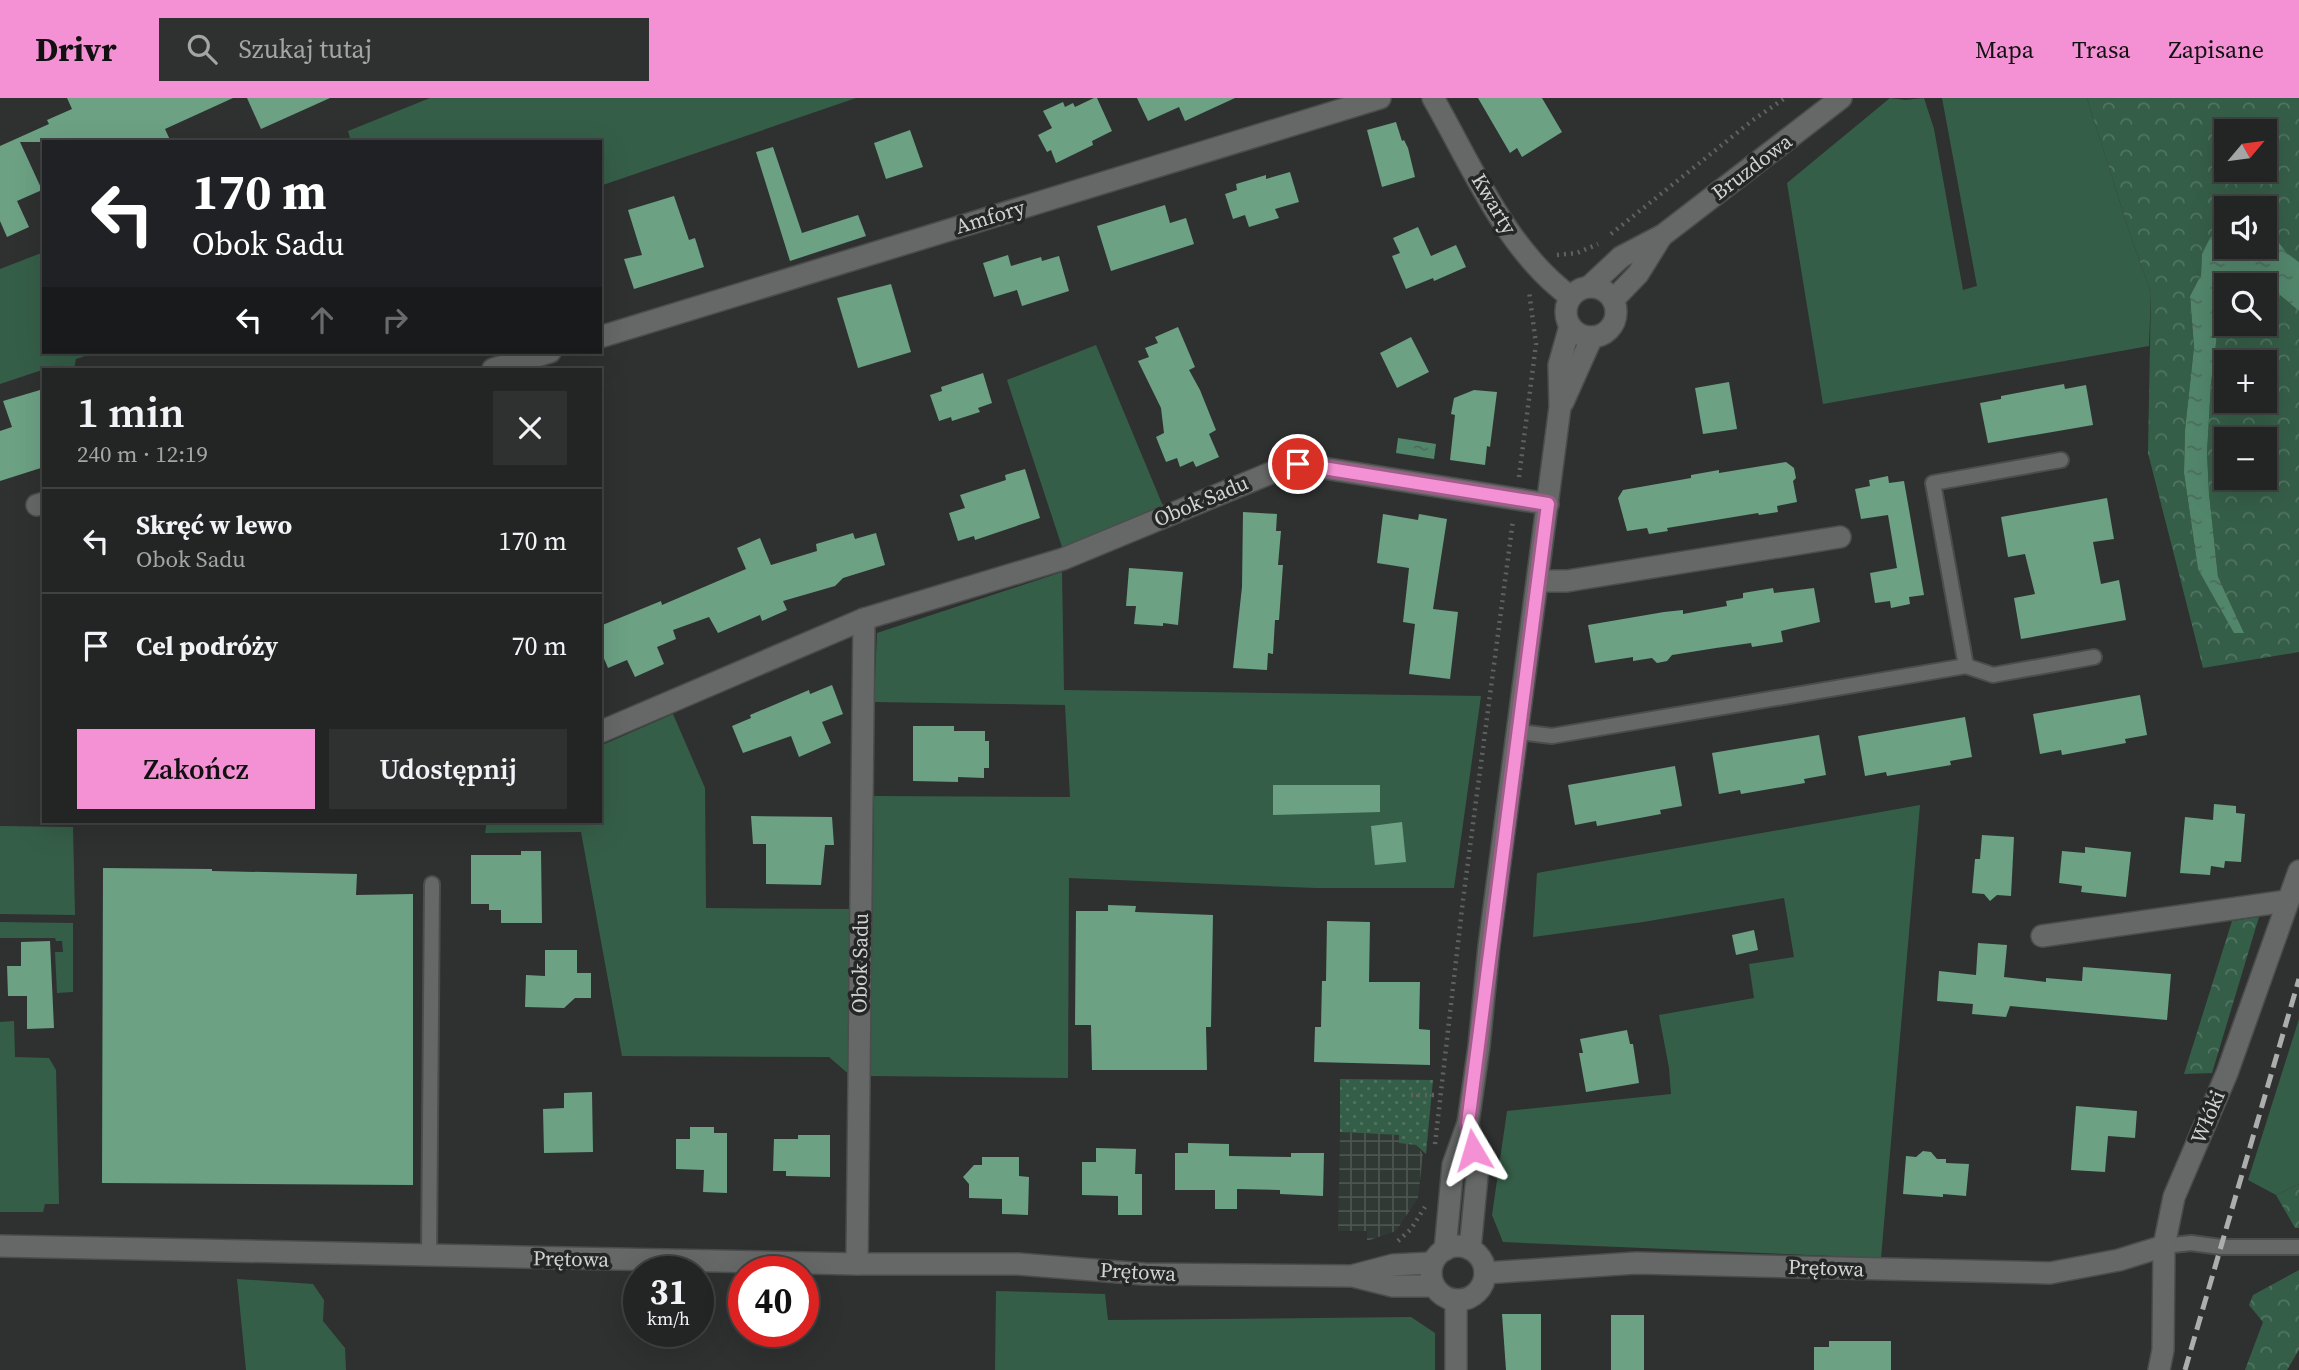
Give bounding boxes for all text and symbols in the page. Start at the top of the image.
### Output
search box [159,18,649,81]
text: Drivr [35,27,117,72]
icon: search [183,30,221,68]
text: Szukaj tutaj [239,31,372,67]
text: Mapa [1975,33,2034,66]
text: Trasa [2072,33,2131,66]
text: Zapisane [2169,33,2264,66]
north arrow [2214,119,2277,182]
map controls [2214,119,2277,490]
street label: Bruzdowa [1706,127,1798,206]
text: 170 m [192,158,327,225]
icon: left [77,168,168,259]
street label: Kwarty [1465,168,1524,240]
street label: Amfory [951,192,1028,241]
button: sound [2214,196,2277,259]
text: Obok Sadu [192,222,344,266]
button: search [2214,273,2277,336]
icon: left [230,301,268,339]
icon: ahead [303,301,341,339]
icon: right [376,301,414,339]
button: + [2214,350,2277,413]
text: 1 min [77,383,185,441]
button: close [493,391,567,465]
button: − [2214,427,2277,490]
pin [1268,434,1328,494]
text: 240 m · 12:19 [77,438,208,470]
icon: arrive [1279,445,1317,483]
street label: Obok Sadu [1149,468,1253,533]
text: Skręć w lewo [136,507,292,543]
icon: left [77,522,115,560]
text: 170 m [499,523,567,559]
text: Obok Sadu [136,543,246,575]
icon: arrive [77,627,115,665]
text: Cel podróży [136,628,278,664]
text: 70 m [512,628,567,664]
button: Zakończ [77,729,315,809]
button: Udostępnij [329,729,567,809]
street label: Obok Sadu [844,913,875,1013]
street label: Włóki [2183,1086,2232,1148]
position arrow [1436,1113,1510,1187]
street label: Prętowa [533,1243,610,1274]
street label: Prętowa [1787,1252,1865,1283]
street label: Prętowa [1099,1255,1177,1288]
speed limit sign: 40 [728,1256,819,1347]
text: 31 [650,1268,687,1316]
text: km/h [647,1306,690,1331]

